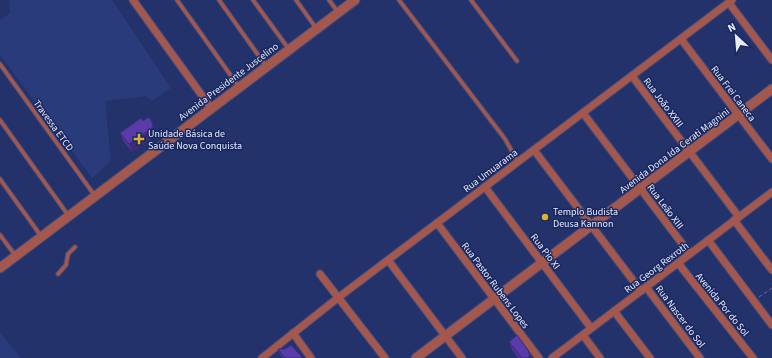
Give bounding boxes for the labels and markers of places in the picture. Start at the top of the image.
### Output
place label: Unidade Básica de Saúde Nova Conquista [148,127,242,153]
marker: Unidade Básica de Saúde Nova Conquista [133,133,145,145]
place label: Templo Budista Deusa Kannon [553,205,618,231]
marker: Templo Budista Deusa Kannon [540,212,550,222]

